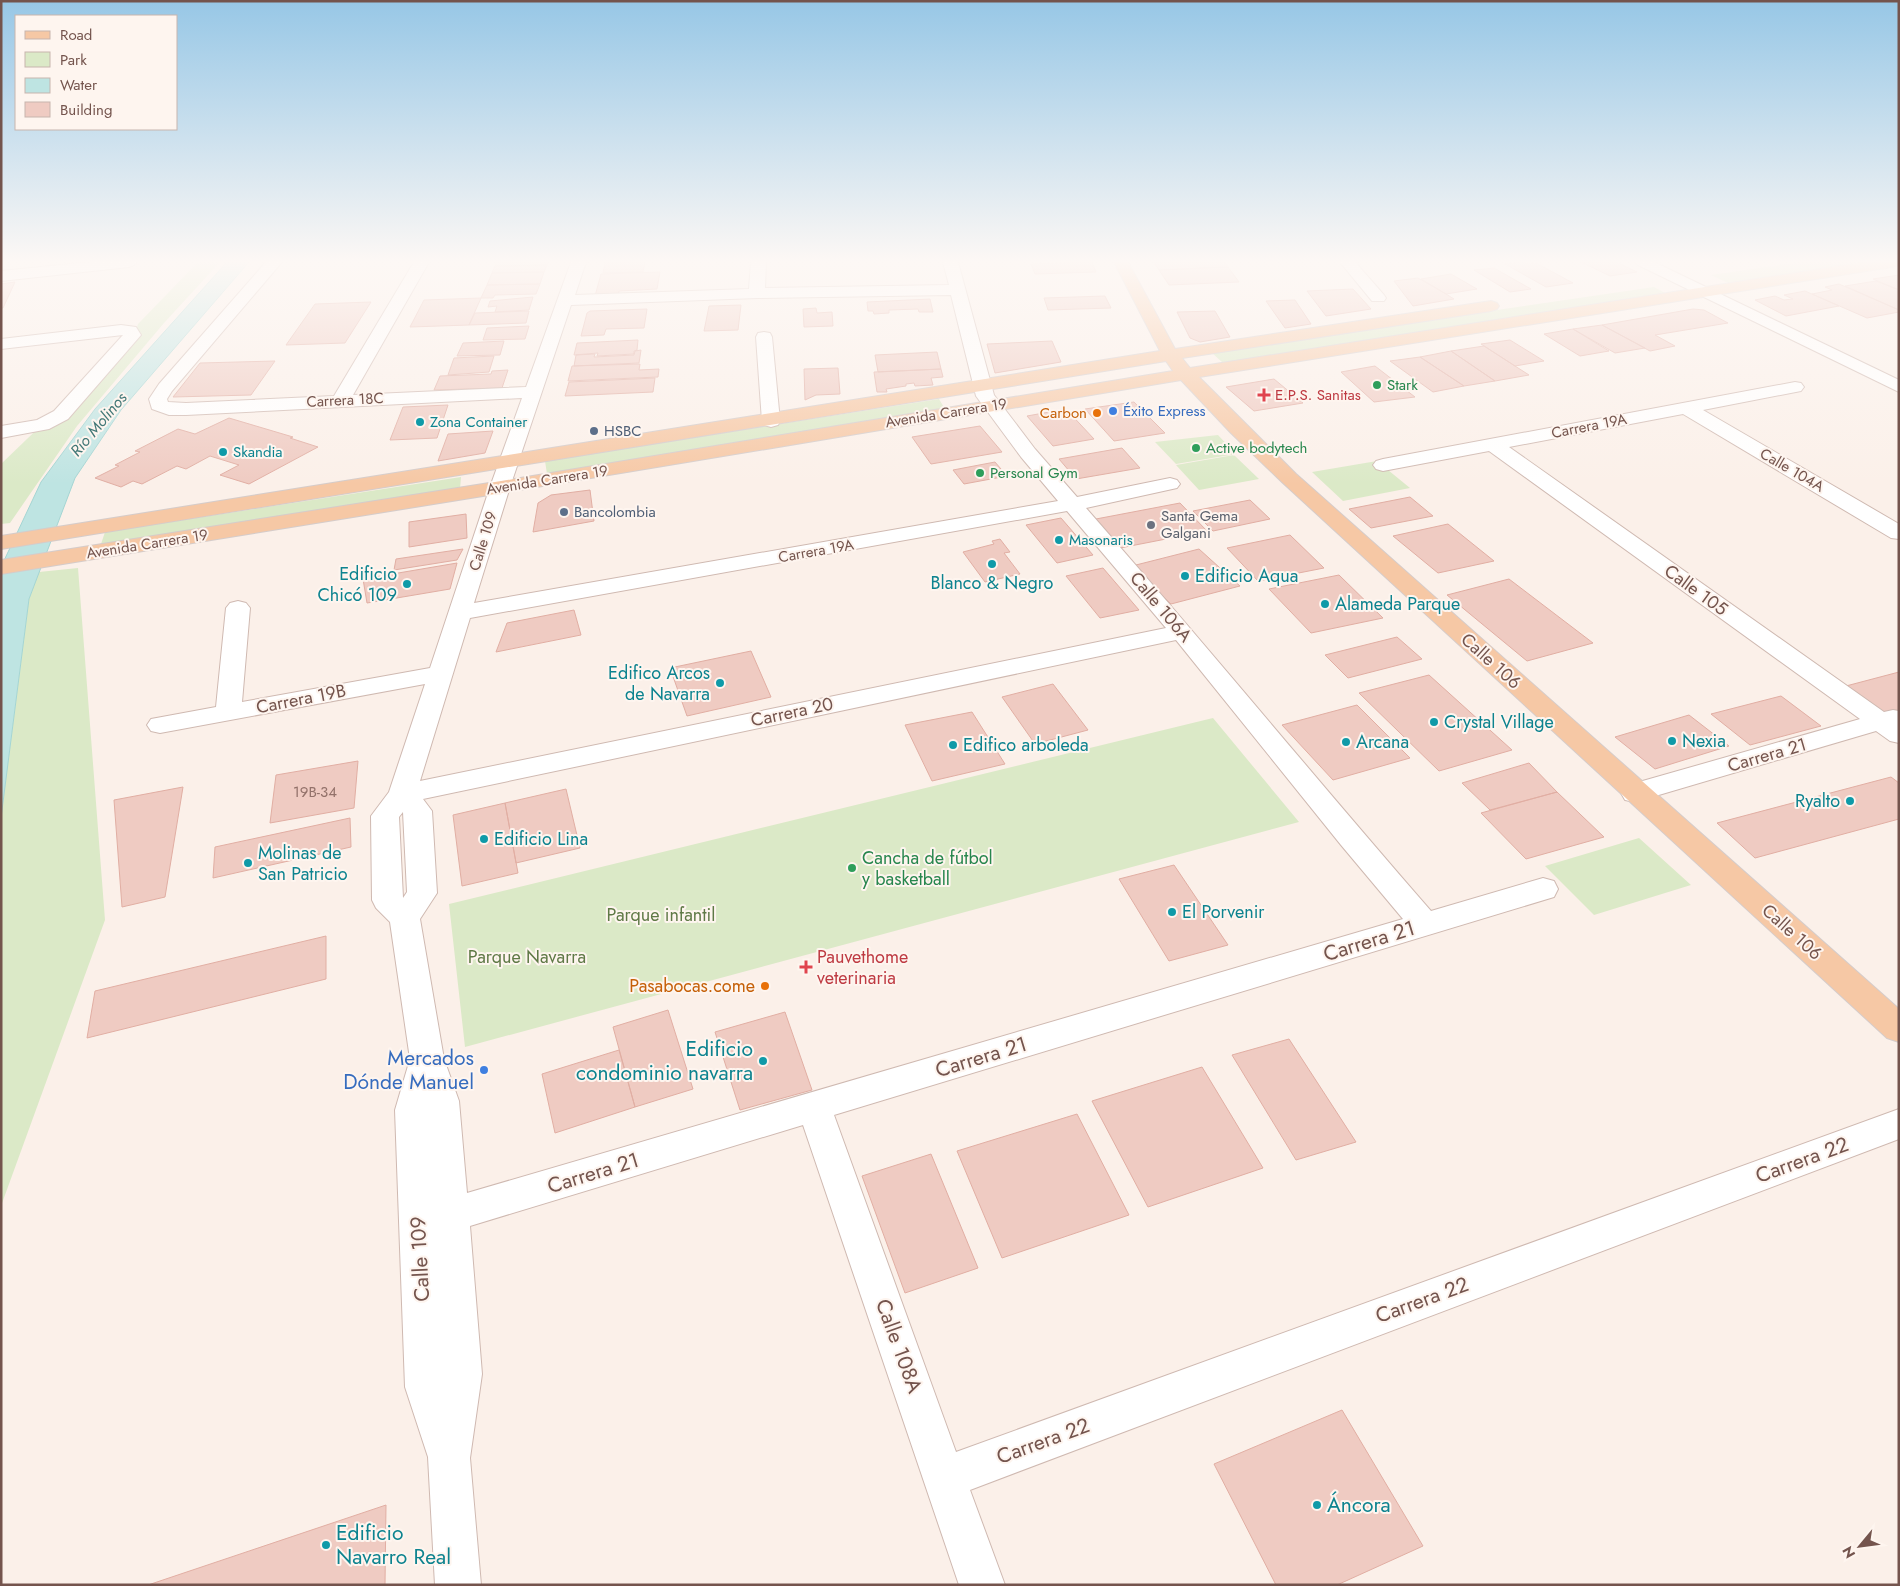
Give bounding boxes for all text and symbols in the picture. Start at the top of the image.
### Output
legend [15,15,178,130]
text: Road [60,24,92,46]
text: Park [60,49,87,71]
text: Water [60,74,98,96]
text: Building [60,99,112,121]
place label: Stark [1387,374,1418,396]
marker: Stark [1371,379,1383,391]
place label: E.P.S. Sanitas [1275,384,1361,406]
water label: Río Molinos [65,387,133,461]
street label: Carrera 18C [306,387,384,413]
marker: E.P.S. Sanitas [1257,388,1271,402]
street label: Avenida Carrera 19 [884,393,1008,433]
place label: Éxito Express [1123,400,1206,422]
place label: Carbon [1040,402,1087,424]
marker: Éxito Express [1107,405,1119,417]
marker: Carbon [1091,407,1103,419]
street label: Carrera 19A [1549,408,1629,444]
place label: Zona Container [430,411,528,433]
marker: Zona Container [414,416,426,428]
place label: HSBC [604,420,642,442]
marker: HSBC [588,425,600,437]
place label: Active bodytech [1206,437,1307,459]
place label: Skandia [233,441,283,463]
marker: Active bodytech [1190,442,1202,454]
street label: Calle 104A [1756,443,1828,497]
marker: Skandia [217,446,229,458]
street label: Avenida Carrera 19 [485,460,609,500]
place label: Personal Gym [990,462,1078,484]
marker: Personal Gym [974,467,986,479]
place label: Bancolombia [574,501,656,523]
place label: Santa Gema Galgani [1161,505,1238,544]
marker: Bancolombia [558,506,570,518]
street label: Calle 109 [464,509,502,573]
marker: Santa Gema Galgani [1145,519,1157,531]
street label: Avenida Carrera 19 [85,524,209,564]
place label: Masonaris [1069,529,1133,551]
street label: Carrera 19A [776,534,856,568]
marker: Masonaris [1053,534,1065,546]
marker: Blanco & Negro [986,558,998,570]
street label: Calle 105 [1659,558,1733,622]
place label: Edificio Chicó 109 [317,561,397,608]
place label: Edificio Aqua [1195,563,1298,589]
street label: Calle 106A [1124,566,1198,648]
place label: Blanco & Negro [931,570,1054,596]
marker: Edificio Aqua [1179,570,1191,582]
marker: Edificio Chicó 109 [401,578,413,590]
place label: Alameda Parque [1335,591,1460,617]
marker: Alameda Parque [1319,598,1331,610]
street label: Calle 106 [1455,627,1527,695]
place label: Edifico Arcos de Navarra [608,660,710,707]
marker: Edifico Arcos de Navarra [714,677,726,689]
street label: Carrera 19B [254,678,348,720]
street label: Carrera 20 [748,691,836,733]
place label: Crystal Village [1444,709,1554,735]
marker: Crystal Village [1428,716,1440,728]
place label: Nexia [1682,728,1726,754]
place label: Arcana [1356,729,1409,755]
street label: Carrera 21 [1725,731,1809,779]
place label: Edifico arboleda [963,732,1089,758]
marker: Nexia [1666,735,1678,747]
marker: Arcana [1340,736,1352,748]
marker: Edifico arboleda [947,739,959,751]
house number: 19B-34 [293,781,337,803]
place label: Ryalto [1795,788,1840,814]
marker: Ryalto [1844,795,1856,807]
place label: Edificio Lina [494,826,588,852]
marker: Edificio Lina [478,833,490,845]
place label: Molinas de San Patricio [258,840,348,887]
place label: Cancha de fútbol y basketball [862,845,993,892]
marker: Molinas de San Patricio [242,857,254,869]
marker: Cancha de fútbol y basketball [846,862,858,874]
street label: Calle 106 [1756,898,1828,966]
place label: El Porvenir [1182,899,1265,925]
park label: Parque infantil [607,902,715,928]
marker: El Porvenir [1166,906,1178,918]
street label: Carrera 21 [1319,913,1419,969]
park label: Parque Navarra [468,944,586,970]
place label: Pauvethome veterinaria [817,944,908,991]
marker: Pauvethome veterinaria [799,960,813,974]
place label: Pasabocas.come [629,973,755,999]
marker: Pasabocas.come [759,980,771,992]
street label: Carrera 21 [931,1029,1031,1085]
place label: Edificio condominio navarra [576,1034,753,1088]
place label: Mercados Dónde Manuel [343,1043,474,1097]
marker: Edificio condominio navarra [757,1055,769,1067]
marker: Mercados Dónde Manuel [478,1064,490,1076]
street label: Carrera 22 [1751,1129,1853,1191]
street label: Carrera 21 [543,1145,643,1201]
street label: Calle 109 [403,1216,437,1302]
street label: Carrera 22 [1371,1269,1473,1331]
street label: Calle 108A [868,1295,930,1397]
street label: Carrera 22 [992,1410,1094,1472]
place label: Áncora [1327,1490,1391,1520]
marker: Áncora [1311,1499,1323,1511]
place label: Edificio Navarro Real [336,1518,451,1572]
north arrow [1835,1521,1885,1571]
marker: Edificio Navarro Real [320,1539,332,1551]
text: N [1837,1543,1860,1562]

